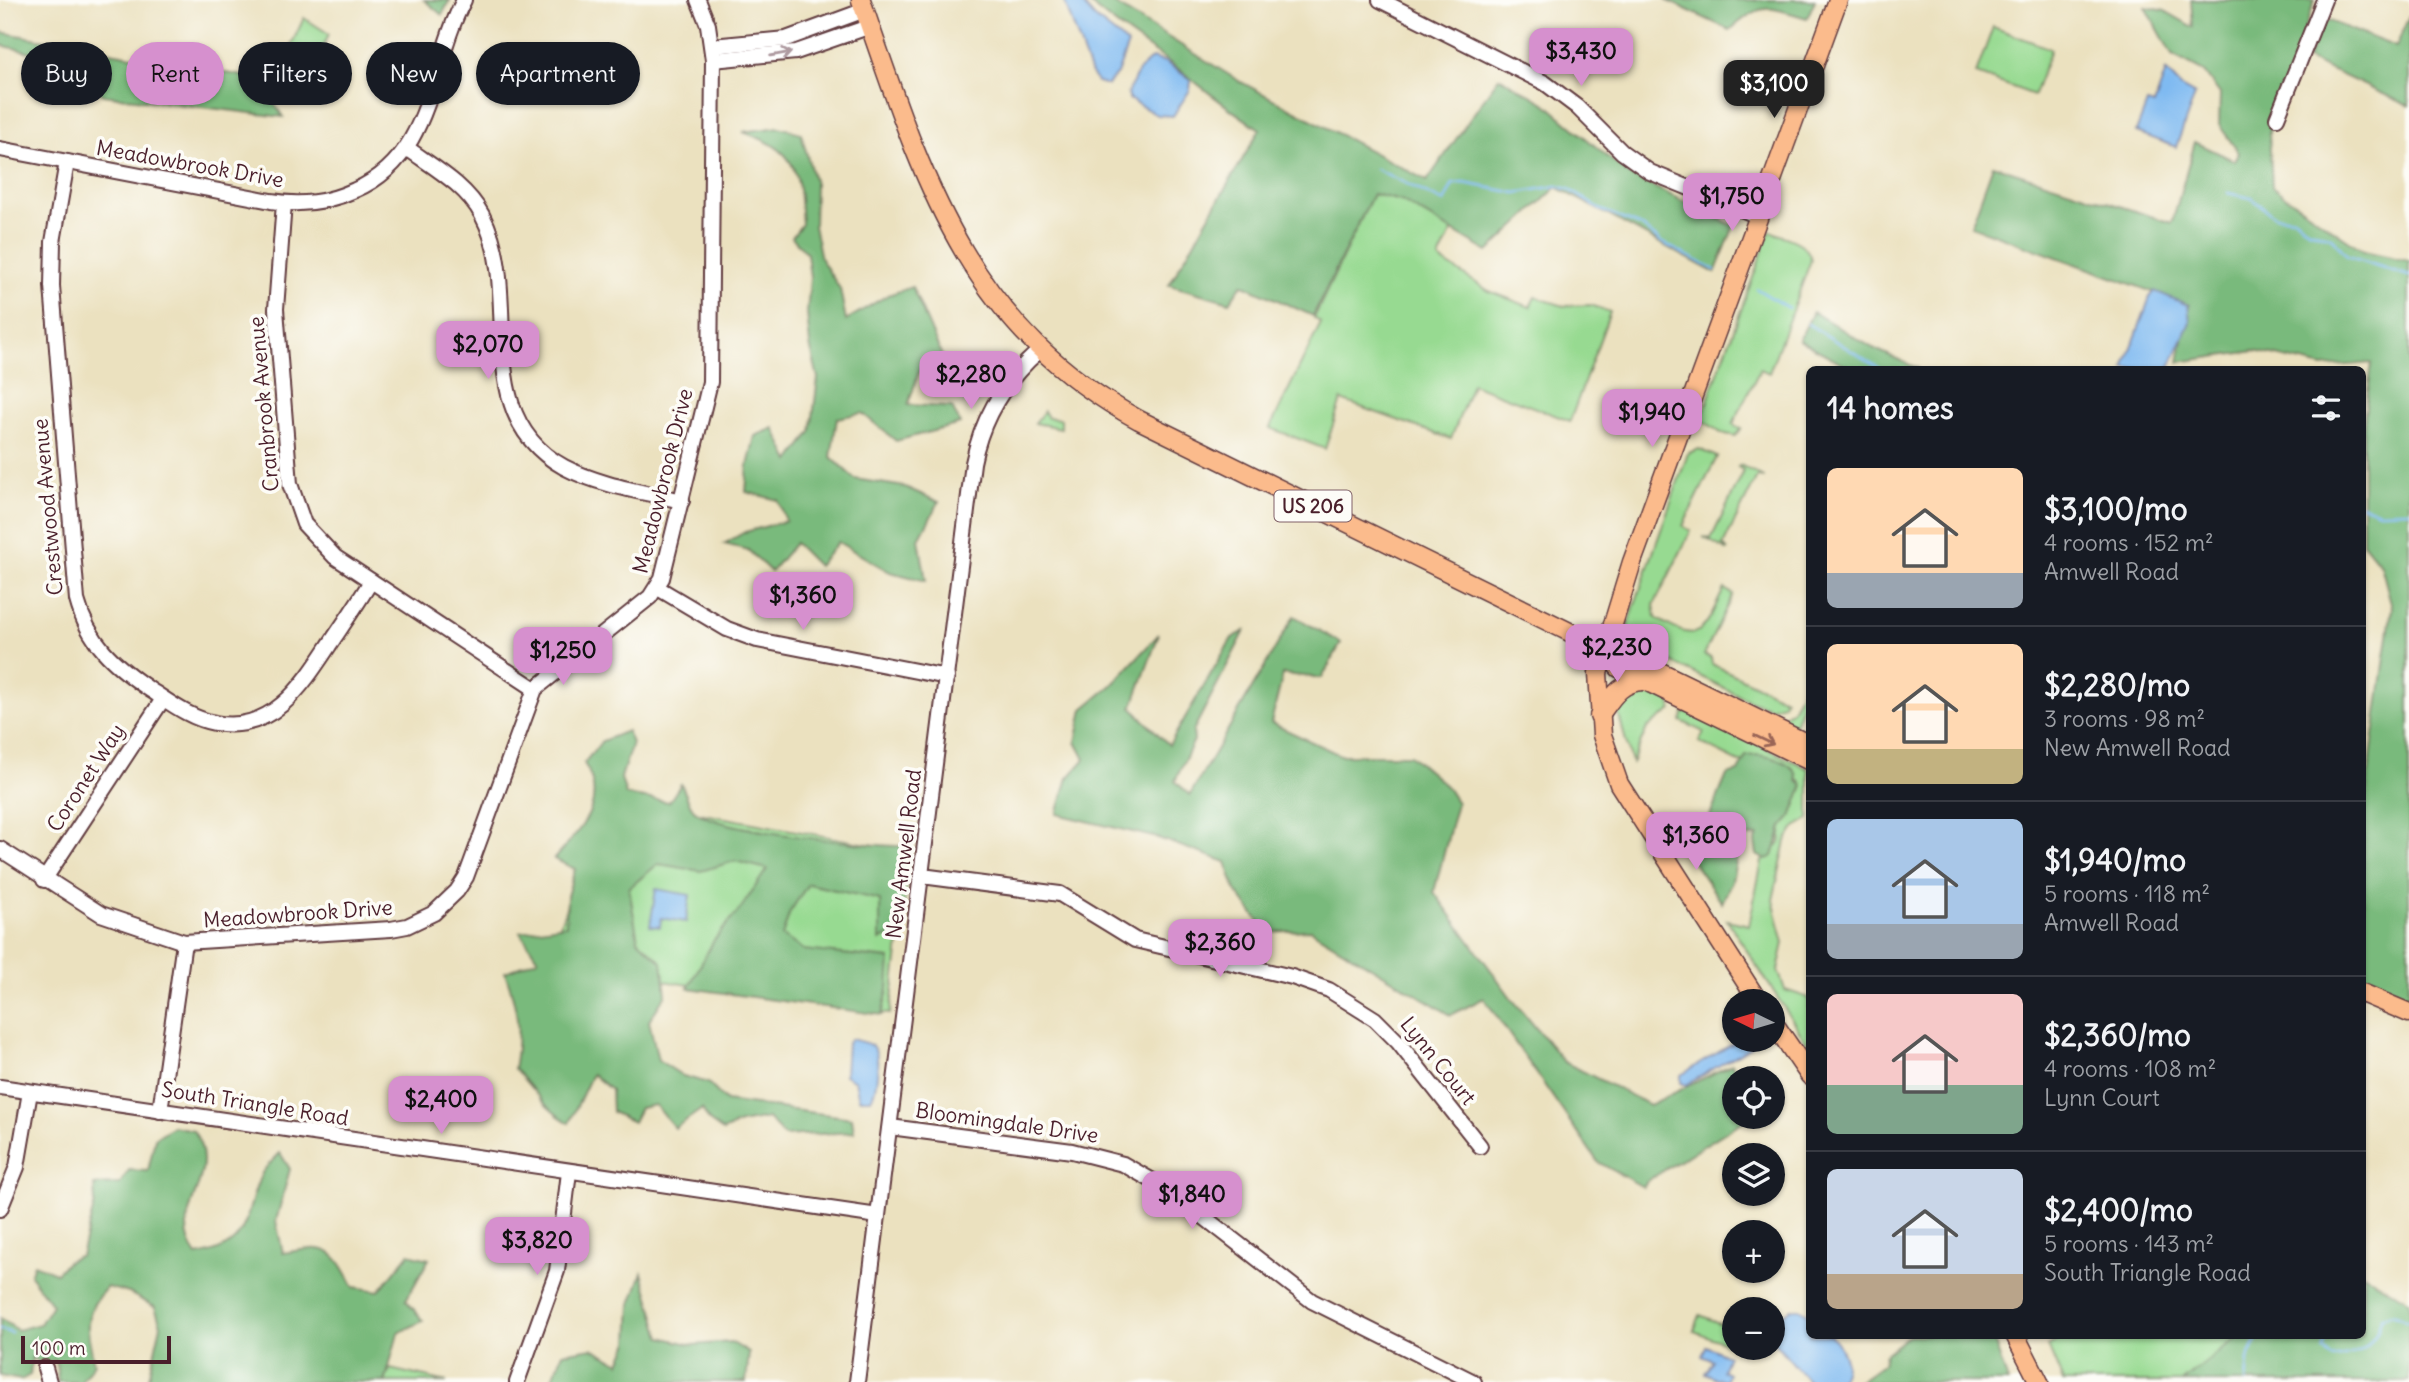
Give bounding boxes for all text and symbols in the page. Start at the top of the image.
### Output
pin: $3,430 [1524,28,1638,88]
text: $3,430 [1545,36,1617,65]
chip: Buy [21,42,112,105]
chip: Rent [126,42,224,105]
chip: Filters [238,42,352,105]
chip: New [366,42,462,105]
chip: Apartment [476,42,640,105]
one-way arrow [769,47,792,60]
pin: $3,100 [1717,60,1831,120]
text: $3,100 [1739,68,1809,97]
street label: Meadowbrook Drive [94,134,286,193]
pin: $1,750 [1675,174,1789,233]
text: $1,750 [1699,181,1765,210]
street label: Cranbrook Avenue [242,315,285,493]
pin: $2,070 [431,322,545,381]
text: $2,070 [452,329,524,358]
pin: $2,280 [914,352,1028,411]
text: $2,280 [935,359,1007,388]
street label: Meadowbrook Drive [626,386,699,576]
text: 14 homes [1827,389,1954,427]
icon: filters [2307,389,2345,427]
pin: $1,940 [1595,390,1709,449]
text: $1,940 [1618,397,1686,426]
street label: Crestwood Avenue [26,417,69,597]
text: $3,100/mo [2044,490,2188,528]
road number: US 206 [1274,491,1352,522]
icon: home [1883,496,1967,580]
text: 4 rooms · 152 m² [2044,528,2214,557]
text: Amwell Road [2044,557,2179,586]
pin: $1,360 [746,572,860,632]
text: $1,360 [769,580,837,609]
pin: $2,230 [1560,624,1674,684]
pin: $1,250 [506,628,620,687]
text: $2,230 [1582,632,1652,661]
text: $1,250 [529,635,597,664]
text: $2,280/mo [2044,666,2190,704]
icon: home [1883,672,1967,756]
text: 3 rooms · 98 m² [2044,704,2205,733]
street label: Coronet Way [41,719,130,837]
one-way arrow [1753,733,1774,747]
text: New Amwell Road [2044,733,2231,762]
street label: New Amwell Road [880,768,927,940]
pin: $1,360 [1639,812,1753,872]
text: $1,360 [1662,820,1730,849]
text: $1,940/mo [2044,841,2186,879]
icon: home [1883,847,1967,931]
text: 5 rooms · 118 m² [2044,879,2210,908]
street label: Meadowbrook Drive [202,893,394,934]
text: Amwell Road [2044,908,2179,937]
pin: $2,360 [1163,920,1277,979]
text: $2,360 [1184,927,1256,956]
north arrow [1722,989,1785,1052]
map controls [1722,989,1785,1360]
street label: Lynn Court [1395,1011,1482,1110]
text: $2,360/mo [2044,1016,2191,1054]
icon: home [1883,1022,1967,1106]
text: 4 rooms · 108 m² [2044,1054,2216,1083]
button: locate [1722,1066,1785,1129]
street label: South Triangle Road [160,1075,350,1132]
pin: $2,400 [384,1076,498,1136]
text: Lynn Court [2044,1083,2160,1112]
text: $2,400 [404,1084,478,1113]
street label: Bloomingdale Drive [914,1096,1100,1149]
button: layers [1722,1143,1785,1206]
pin: $1,840 [1135,1172,1249,1231]
text: $1,840 [1158,1179,1226,1208]
text: $2,400/mo [2044,1191,2193,1229]
icon: home [1883,1197,1967,1281]
pin: $3,820 [480,1218,594,1277]
button: + [1722,1220,1785,1283]
text: $3,820 [501,1225,573,1254]
text: 5 rooms · 143 m² [2044,1229,2214,1258]
text: South Triangle Road [2044,1258,2251,1287]
button: − [1722,1297,1785,1360]
scale bar [21,1333,172,1365]
text: 100 m [32,1336,86,1360]

